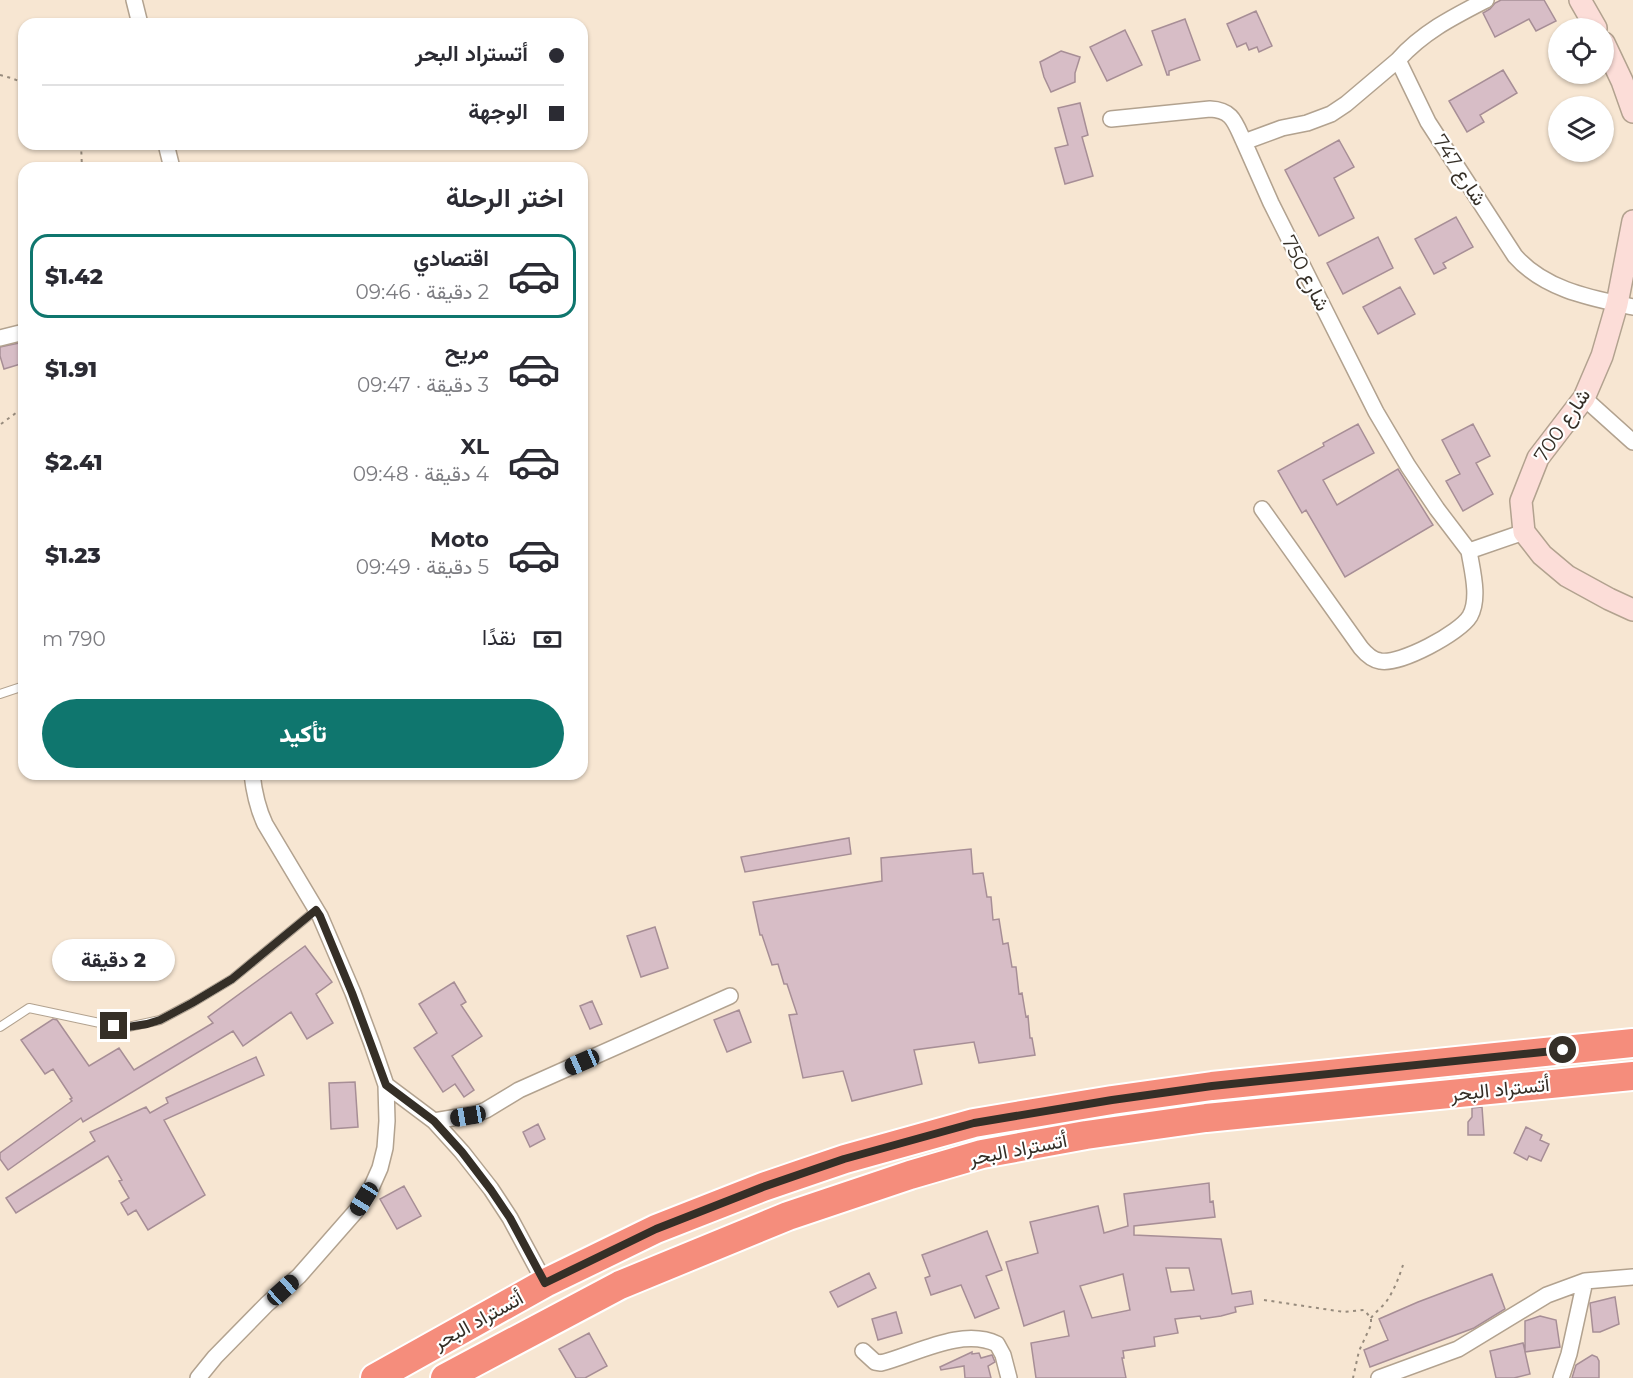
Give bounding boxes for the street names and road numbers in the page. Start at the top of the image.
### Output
street label: شارع 747 [1426,130,1492,211]
street label: شارع 750 [1275,231,1335,316]
street label: شارع 700 [1529,384,1597,467]
street label: أتستراد البحر [1448,1072,1551,1107]
street label: أتستراد البحر [966,1128,1070,1171]
street label: أتستراد البحر [428,1285,528,1356]

